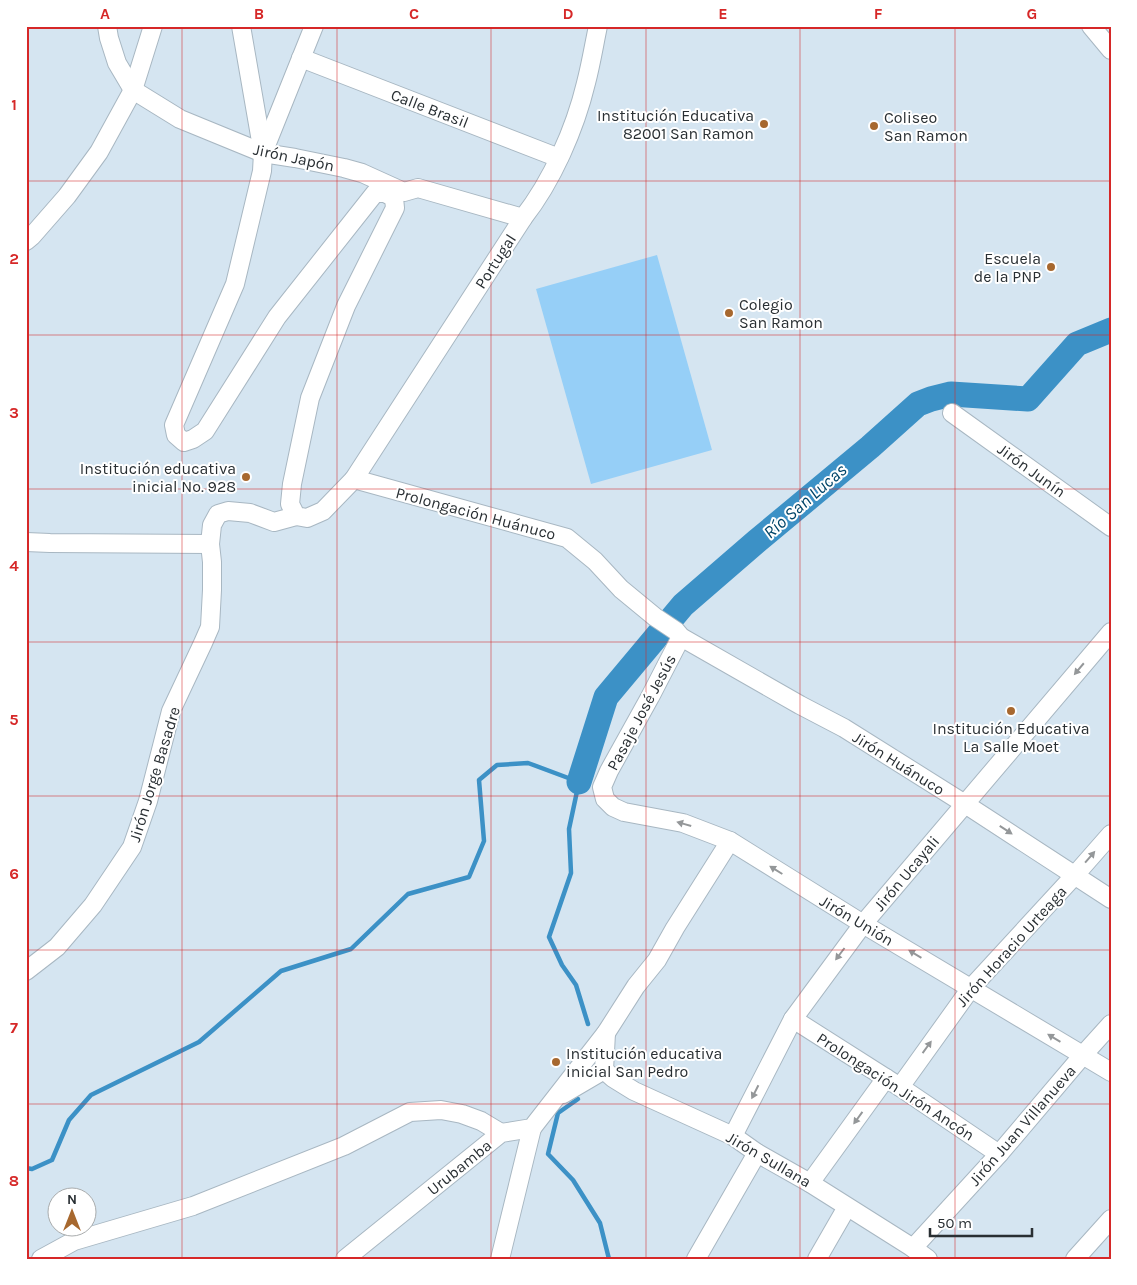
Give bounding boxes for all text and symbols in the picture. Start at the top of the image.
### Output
text: A [100,4,110,23]
text: B [254,4,264,23]
text: C [409,4,419,23]
text: D [563,4,574,23]
text: E [718,4,728,23]
text: F [874,4,883,23]
text: G [1027,4,1037,23]
street label: Calle Brasil [388,85,471,132]
text: 1 [11,95,17,114]
place label: Institución Educativa 82001 San Ramon [597,106,754,143]
place label: Coliseo San Ramon [884,108,968,145]
marker: Institución Educativa 82001 San Ramon [758,118,770,130]
marker: Coliseo San Ramon [868,120,880,132]
street label: Jirón Japón [252,140,336,175]
street label: Portugal [471,230,520,292]
text: 2 [9,249,19,268]
place label: Escuela de la PNP [974,249,1041,286]
marker: Escuela de la PNP [1045,261,1057,273]
place label: Colegio San Ramon [739,295,823,332]
marker: Colegio San Ramon [723,307,735,319]
text: 3 [9,403,19,422]
street label: Jirón Junín [994,439,1069,501]
place label: Institución educativa inicial No. 928 [80,459,236,496]
water label: Río San Lucas [759,459,851,543]
marker: Institución educativa inicial No. 928 [240,471,252,483]
street label: Prolongación Huánuco [394,483,558,544]
text: 4 [9,556,19,575]
street label: Pasaje José Jesús [603,651,680,774]
one-way arrow [1074,662,1085,675]
street label: Jirón Jorge Basadre [125,704,184,844]
marker: Institución Educativa La Salle Moet [1005,705,1017,717]
text: 5 [9,710,19,729]
place label: Institución Educativa La Salle Moet [932,719,1090,756]
street label: Jirón Huánuco [849,728,948,799]
one-way arrow [677,820,692,828]
one-way arrow [999,825,1013,835]
street label: Jirón Ucayali [869,832,943,915]
one-way arrow [1084,852,1096,864]
text: 6 [9,864,19,883]
one-way arrow [770,865,783,874]
street label: Jirón Horacio Urteaga [952,882,1071,1011]
street label: Jirón Unión [816,891,897,950]
one-way arrow [835,947,845,961]
one-way arrow [908,950,921,959]
text: 7 [10,1018,18,1037]
street label: Prolongación Jirón Ancón [813,1028,978,1145]
one-way arrow [1048,1033,1061,1042]
one-way arrow [922,1041,933,1054]
place label: Institución educativa inicial San Pedro [566,1044,722,1081]
marker: Institución educativa inicial San Pedro [550,1056,562,1068]
street label: Jirón Juan Villanueva [965,1061,1080,1190]
one-way arrow [751,1085,759,1100]
one-way arrow [852,1111,863,1124]
street label: Jirón Sullana [723,1128,815,1191]
street label: Urubamba [423,1136,495,1199]
text: 8 [9,1171,19,1190]
north arrow [48,1188,98,1238]
text: N [67,1191,77,1208]
scale bar [930,1205,1032,1237]
text: 50 m [937,1214,972,1232]

